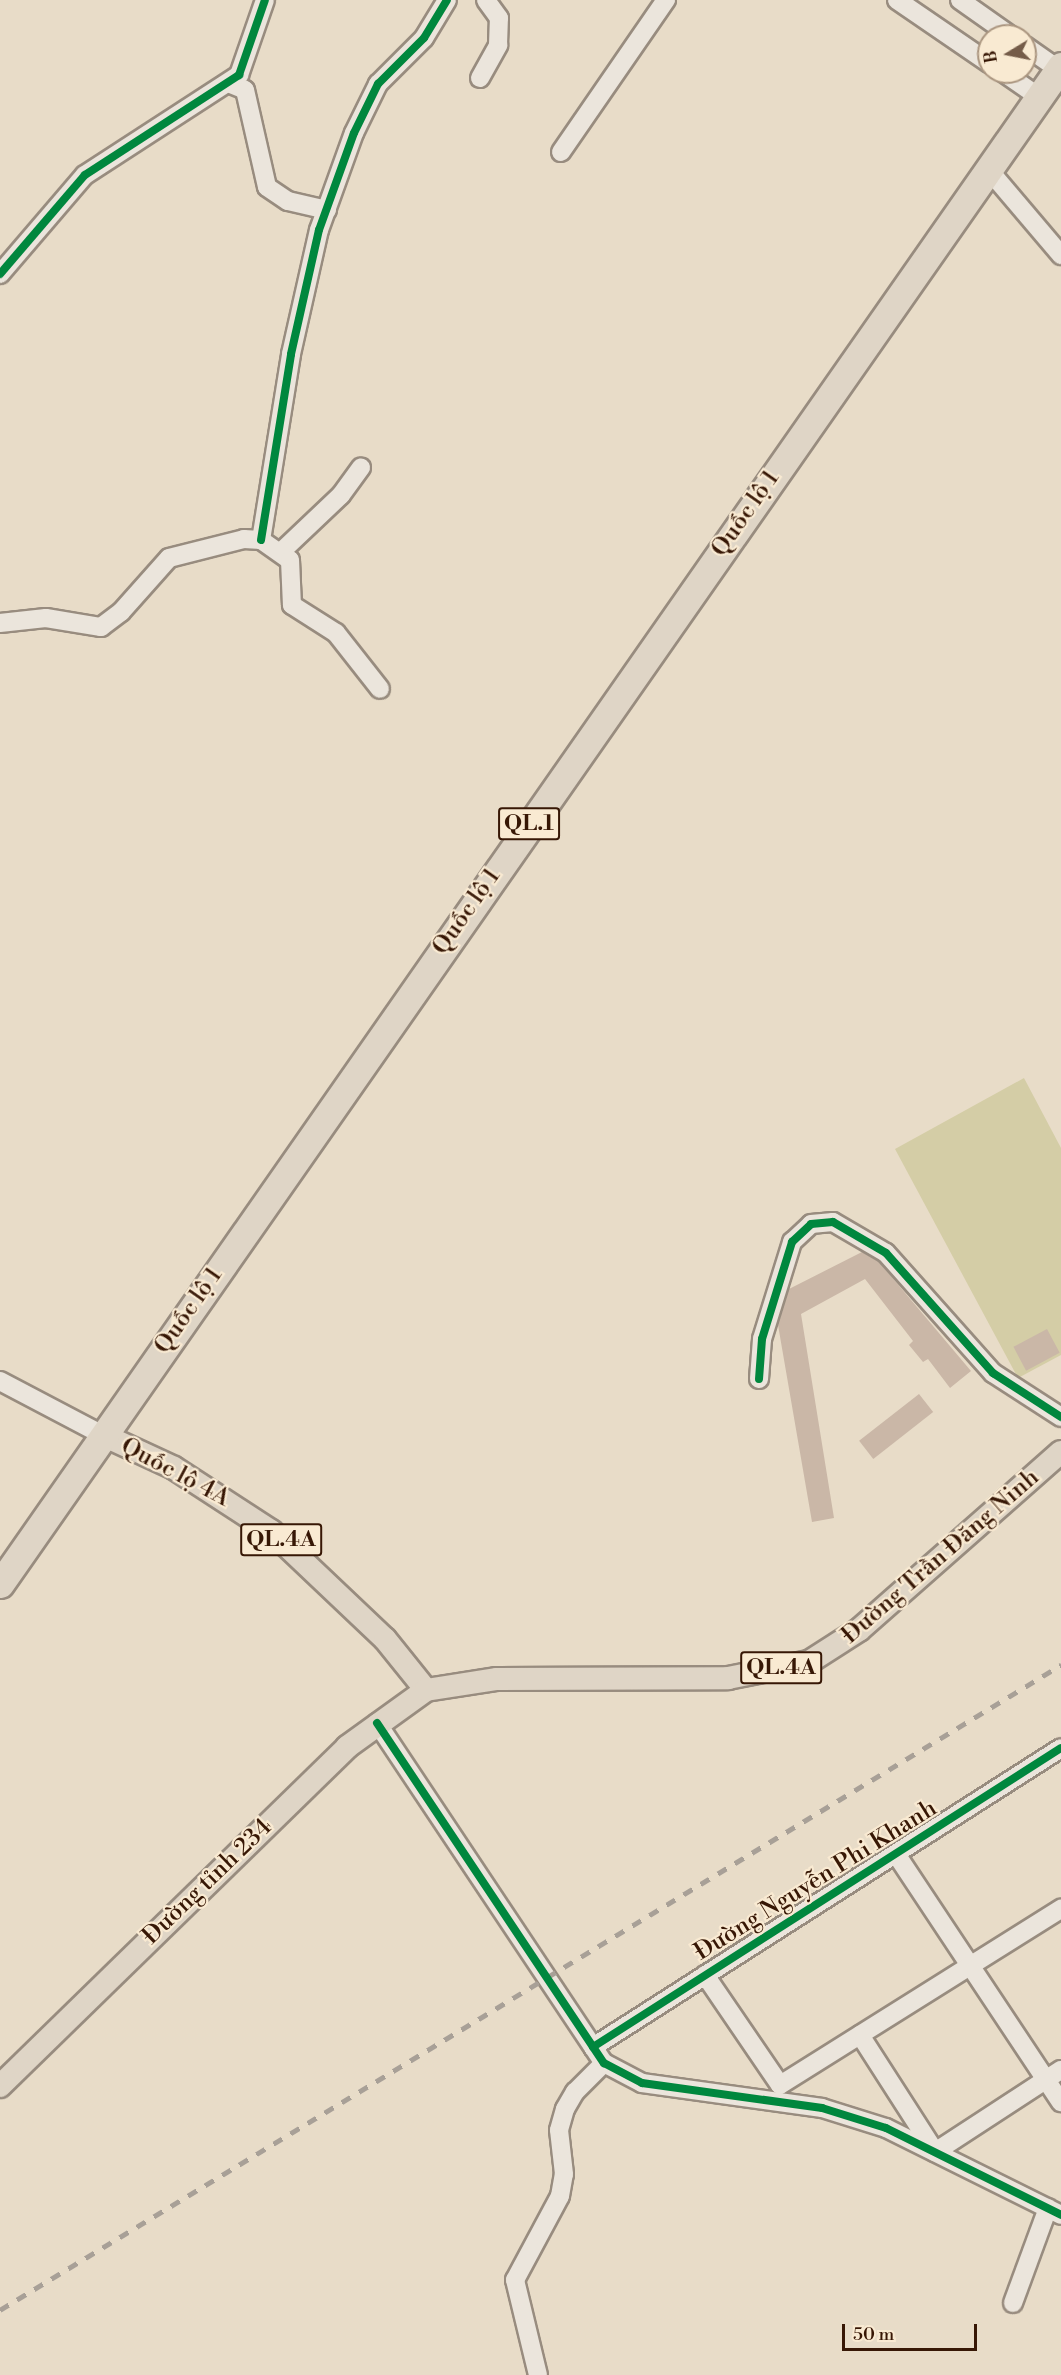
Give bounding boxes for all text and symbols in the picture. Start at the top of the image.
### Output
north arrow [977,24,1037,84]
text: B [980,49,1002,64]
street label: Quốc lộ 1 [706,465,786,563]
road number: QL.1 [498,805,560,843]
street label: Quốc lộ 1 [427,863,507,961]
street label: Quốc lộ 1 [149,1262,229,1360]
street label: Quốc lộ 4A [116,1432,234,1514]
street label: Đường Trần Đăng Ninh [837,1464,1045,1650]
road number: QL.4A [239,1521,323,1559]
road number: QL.4A [739,1649,823,1687]
street label: Đường Nguyễn Phi Khanh [690,1795,942,1967]
street label: Đường tỉnh 234 [137,1813,279,1951]
scale bar [845,2312,980,2350]
text: 50 m [853,2323,894,2346]

